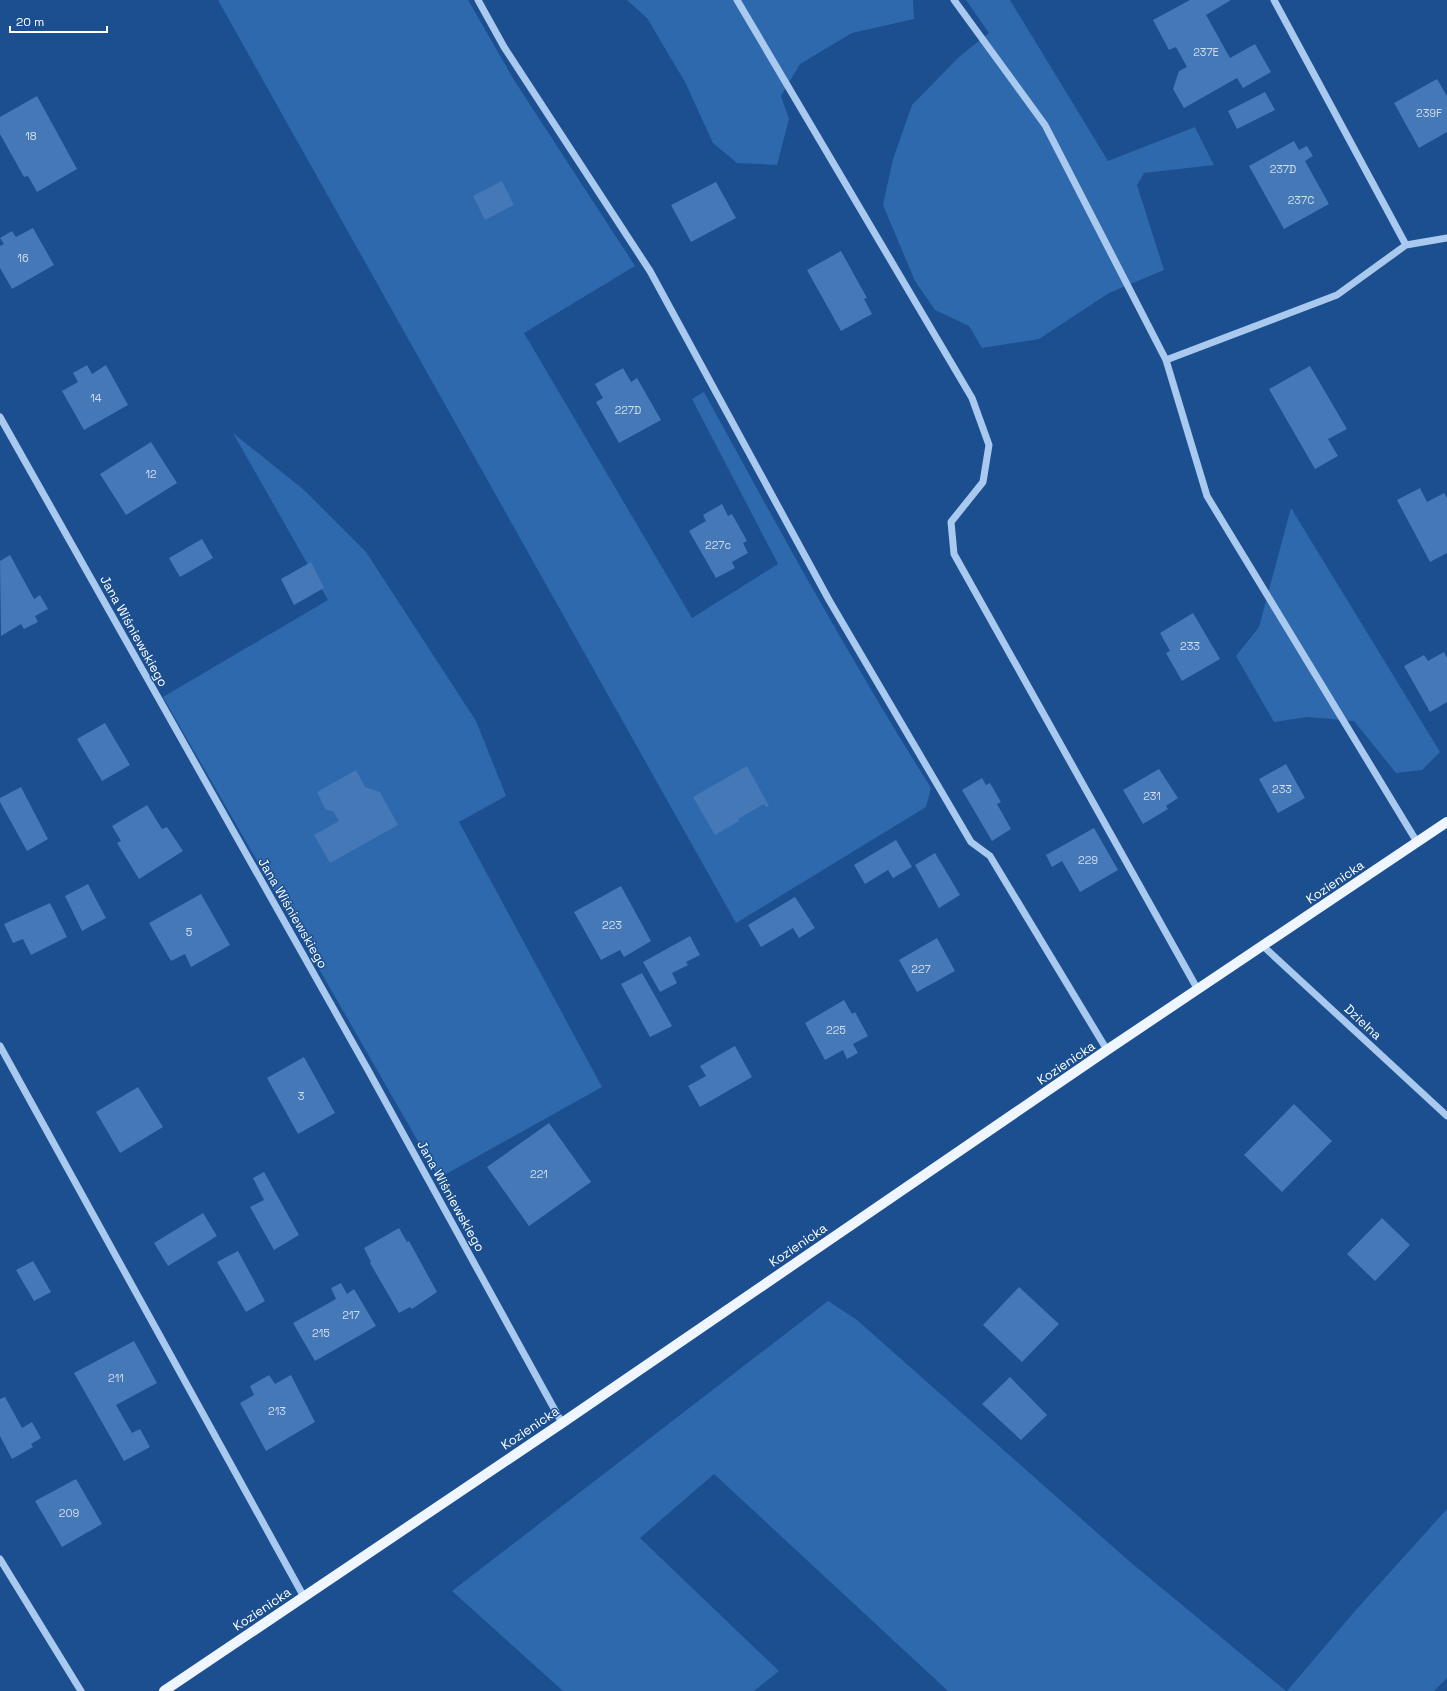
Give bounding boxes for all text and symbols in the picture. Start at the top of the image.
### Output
scale bar [10,8,107,34]
text: 20 m [16,14,44,30]
house number: 237E [1193,45,1219,59]
house number: 239F [1416,106,1442,120]
house number: 18 [25,129,37,143]
house number: 237D [1270,162,1296,176]
house number: 237C [1288,193,1314,207]
house number: 16 [17,251,29,265]
house number: 14 [90,391,102,405]
house number: 227D [615,403,641,417]
house number: 12 [145,467,157,481]
house number: 227c [705,538,731,552]
street label: Jana Wiśniewskiego [96,572,172,690]
house number: 233 [1180,639,1200,653]
house number: 233 [1272,782,1292,796]
house number: 231 [1143,789,1161,803]
house number: 229 [1078,853,1098,867]
street label: Jana Wiśniewskiego [254,855,332,971]
street label: Kozienicka [1303,856,1368,908]
house number: 223 [602,918,622,932]
house number: 5 [186,925,193,939]
house number: 227 [911,962,931,976]
street label: Dzielna [1341,1000,1386,1044]
house number: 225 [826,1023,846,1037]
street label: Kozienicka [1034,1037,1099,1089]
house number: 3 [298,1089,305,1103]
street label: Jana Wiśniewskiego [413,1137,489,1255]
house number: 221 [530,1167,548,1181]
street label: Kozienicka [766,1219,831,1271]
house number: 217 [342,1308,360,1322]
house number: 215 [312,1326,330,1340]
house number: 211 [108,1371,124,1385]
street label: Kozienicka [498,1402,563,1454]
house number: 213 [268,1404,286,1418]
house number: 209 [59,1506,79,1520]
street label: Kozienicka [230,1583,295,1635]

